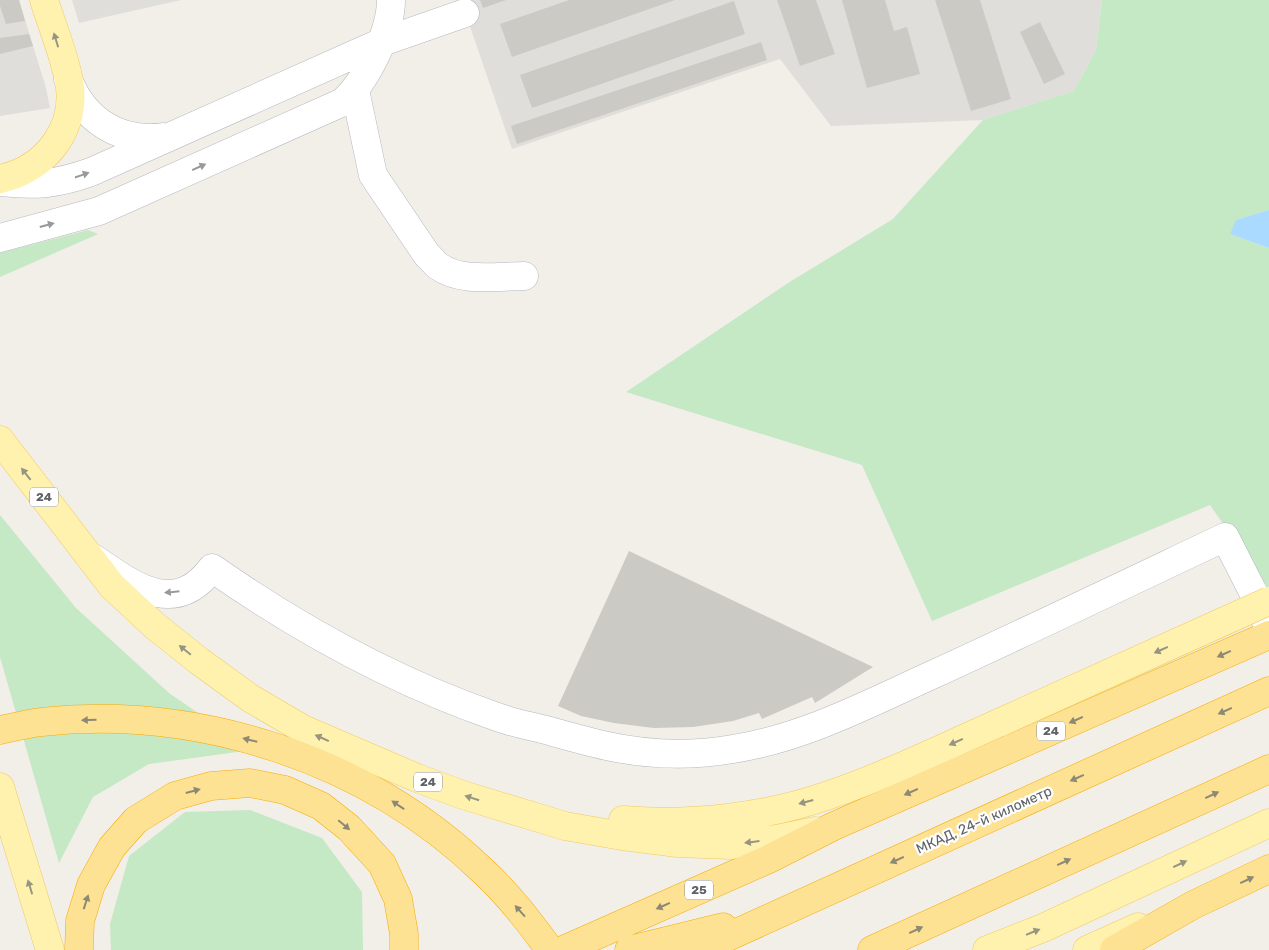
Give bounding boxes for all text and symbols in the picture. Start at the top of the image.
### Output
one-way arrow [52,32,60,47]
one-way arrow [192,163,206,171]
one-way arrow [75,171,90,178]
one-way arrow [40,221,55,229]
one-way arrow [21,467,31,481]
road number: 24 [30,488,58,507]
one-way arrow [164,589,180,597]
one-way arrow [179,645,192,656]
one-way arrow [1154,646,1168,654]
one-way arrow [1217,651,1231,659]
one-way arrow [1218,707,1232,715]
one-way arrow [1069,716,1083,724]
one-way arrow [81,717,97,725]
road number: 24 [1037,721,1065,740]
one-way arrow [315,733,329,741]
one-way arrow [243,736,258,744]
one-way arrow [949,738,963,746]
road number: 24 [414,772,442,792]
one-way arrow [1070,775,1084,783]
street label: МКАД, 24-й километр [913,782,1055,858]
one-way arrow [186,786,201,794]
one-way arrow [904,789,918,797]
one-way arrow [1205,791,1219,799]
one-way arrow [465,794,480,801]
one-way arrow [798,798,813,806]
one-way arrow [391,800,405,810]
one-way arrow [338,819,350,830]
one-way arrow [743,839,759,847]
one-way arrow [890,856,904,864]
one-way arrow [1057,858,1071,866]
one-way arrow [1173,860,1187,868]
one-way arrow [1240,875,1254,883]
one-way arrow [26,879,34,894]
road number: 25 [685,880,713,900]
one-way arrow [82,895,90,910]
one-way arrow [656,902,670,910]
one-way arrow [514,906,526,918]
one-way arrow [909,925,923,933]
one-way arrow [1026,928,1041,936]

